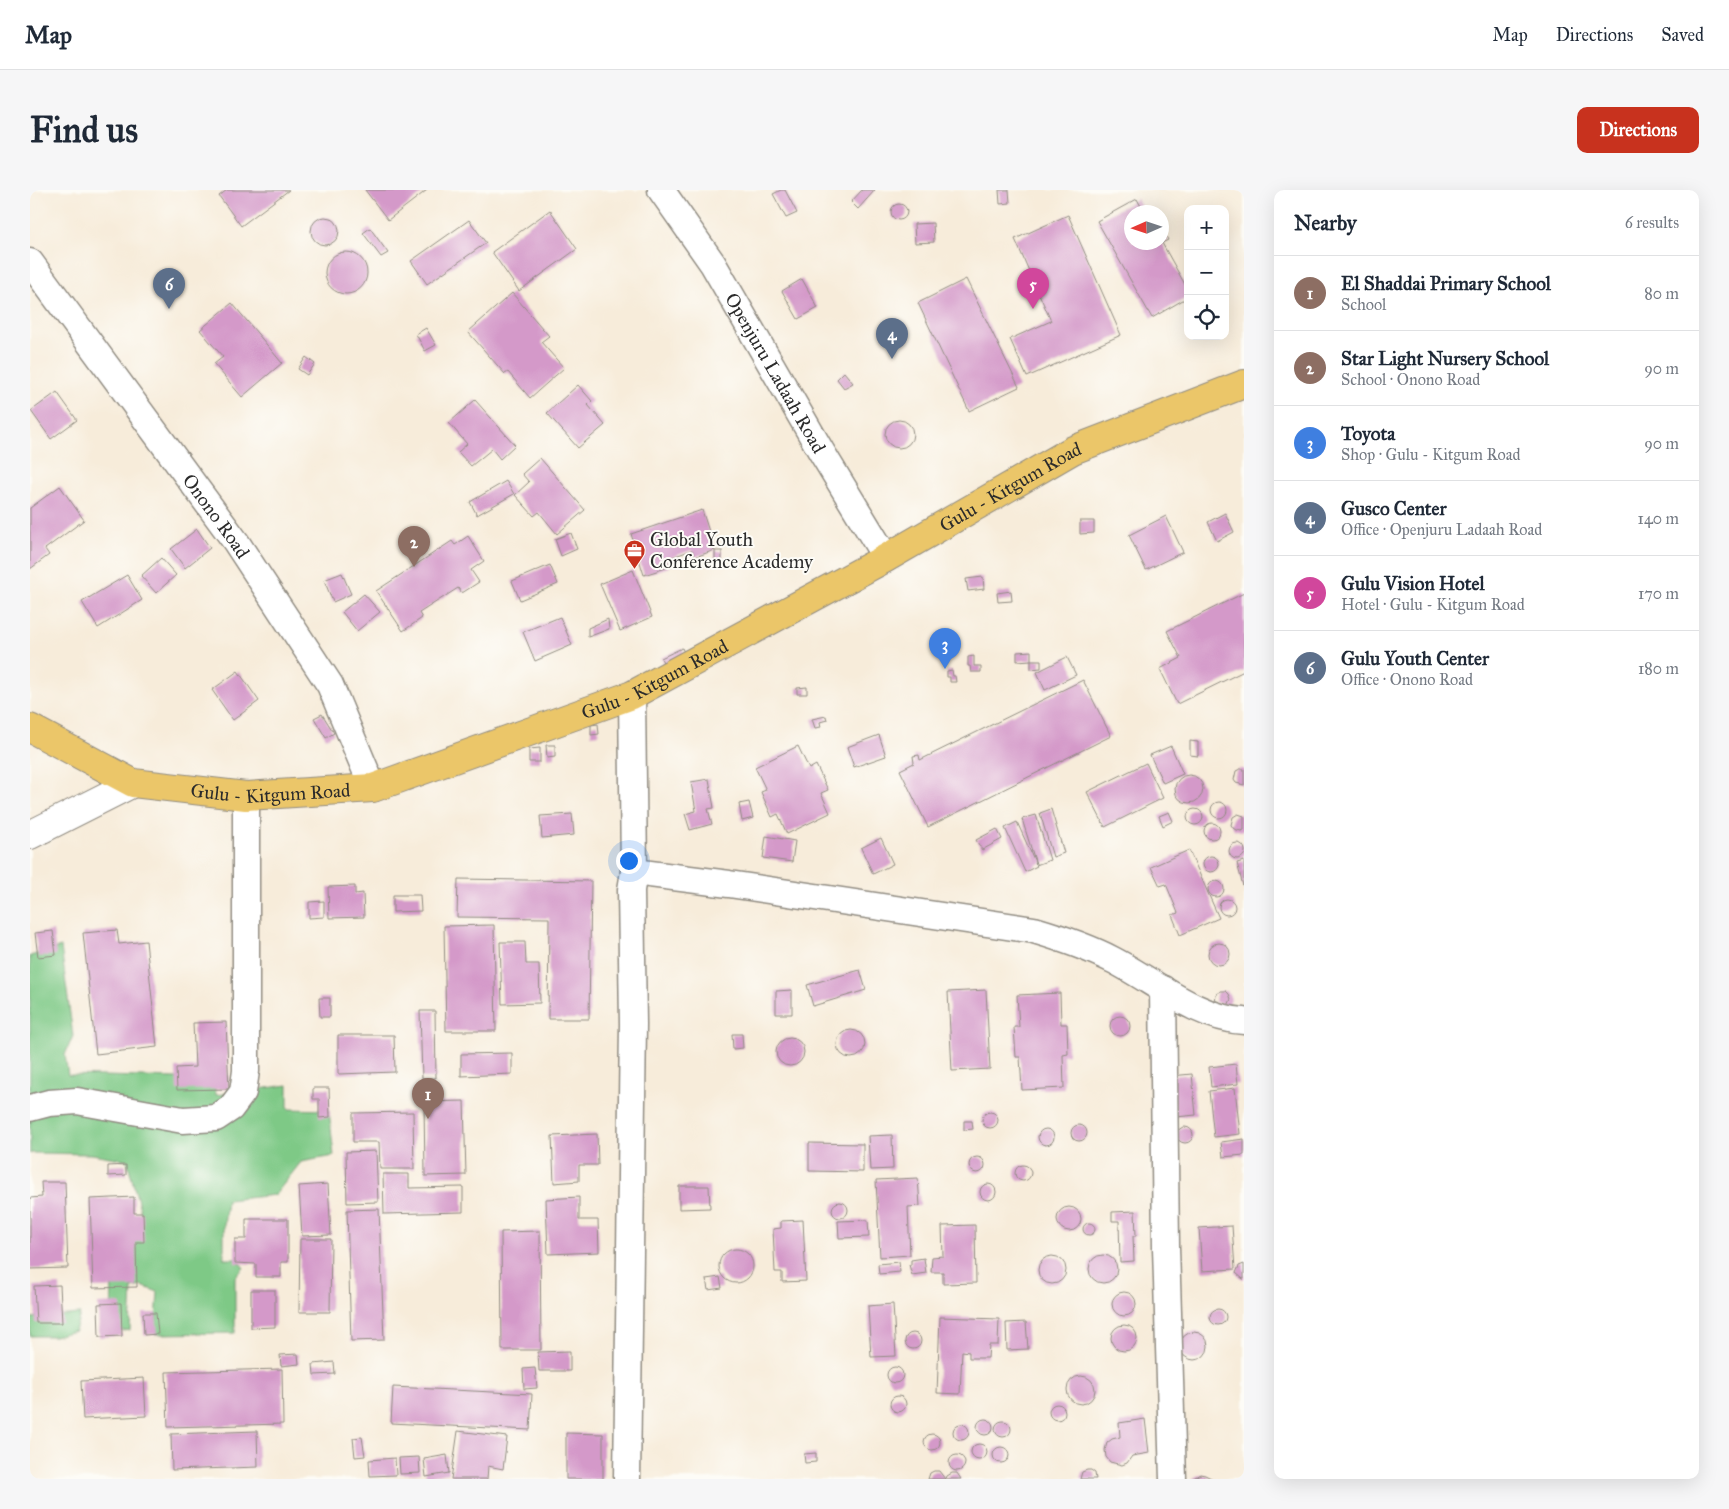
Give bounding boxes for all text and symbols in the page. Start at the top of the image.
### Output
text: Map [25,20,72,50]
text: Map [1492,24,1528,46]
text: Directions [1556,24,1633,46]
text: Saved [1661,24,1704,46]
button: Directions [1577,107,1699,153]
text: Find us [30,109,138,152]
north arrow [1124,205,1169,250]
map controls [1184,205,1229,340]
button: + [1184,205,1229,250]
text: Nearby [1294,210,1357,236]
text: 6 results [1625,213,1679,232]
button: − [1184,250,1229,295]
pin: 6 [153,268,185,309]
pin: 5 [1017,268,1049,309]
text: El Shaddai Primary School [1341,272,1551,295]
text: 1 [1307,284,1313,303]
text: 80 m [1644,284,1679,303]
street label: Openjuru Ladaah Road [720,289,831,458]
button: locate [1184,295,1229,340]
text: School [1341,295,1386,314]
pin: 4 [876,318,908,359]
text: Star Light Nursery School [1341,347,1549,370]
text: 2 [1306,359,1314,378]
text: 90 m [1644,359,1679,378]
text: School · Onono Road [1341,370,1480,389]
text: Toyota [1341,422,1395,445]
text: 3 [1307,434,1313,453]
text: 90 m [1644,434,1679,453]
street label: Gulu - Kitgum Road [935,437,1085,537]
text: Shop · Gulu - Kitgum Road [1341,445,1521,464]
street label: Onono Road [178,469,255,563]
text: Gusco Center [1341,497,1447,520]
text: 4 [1306,509,1314,528]
text: 140 m [1638,509,1679,528]
text: Office · Openjuru Ladaah Road [1341,520,1542,539]
pin: 2 [398,526,430,567]
place label: Global Youth Conference Academy [650,528,814,573]
office icon: Global Youth Conference Academy [622,538,646,569]
text: Gulu Vision Hotel [1341,572,1485,595]
text: 5 [1306,584,1314,603]
text: 170 m [1638,584,1679,603]
text: Hotel · Gulu - Kitgum Road [1341,595,1525,614]
pin: 3 [929,628,961,669]
street label: Gulu - Kitgum Road [578,634,732,724]
text: Gulu Youth Center [1341,647,1489,670]
text: 6 [1306,659,1314,678]
text: 180 m [1638,659,1679,678]
text: Office · Onono Road [1341,670,1473,689]
street label: Gulu - Kitgum Road [189,778,352,808]
your location [616,848,642,874]
pin: 1 [412,1078,444,1119]

